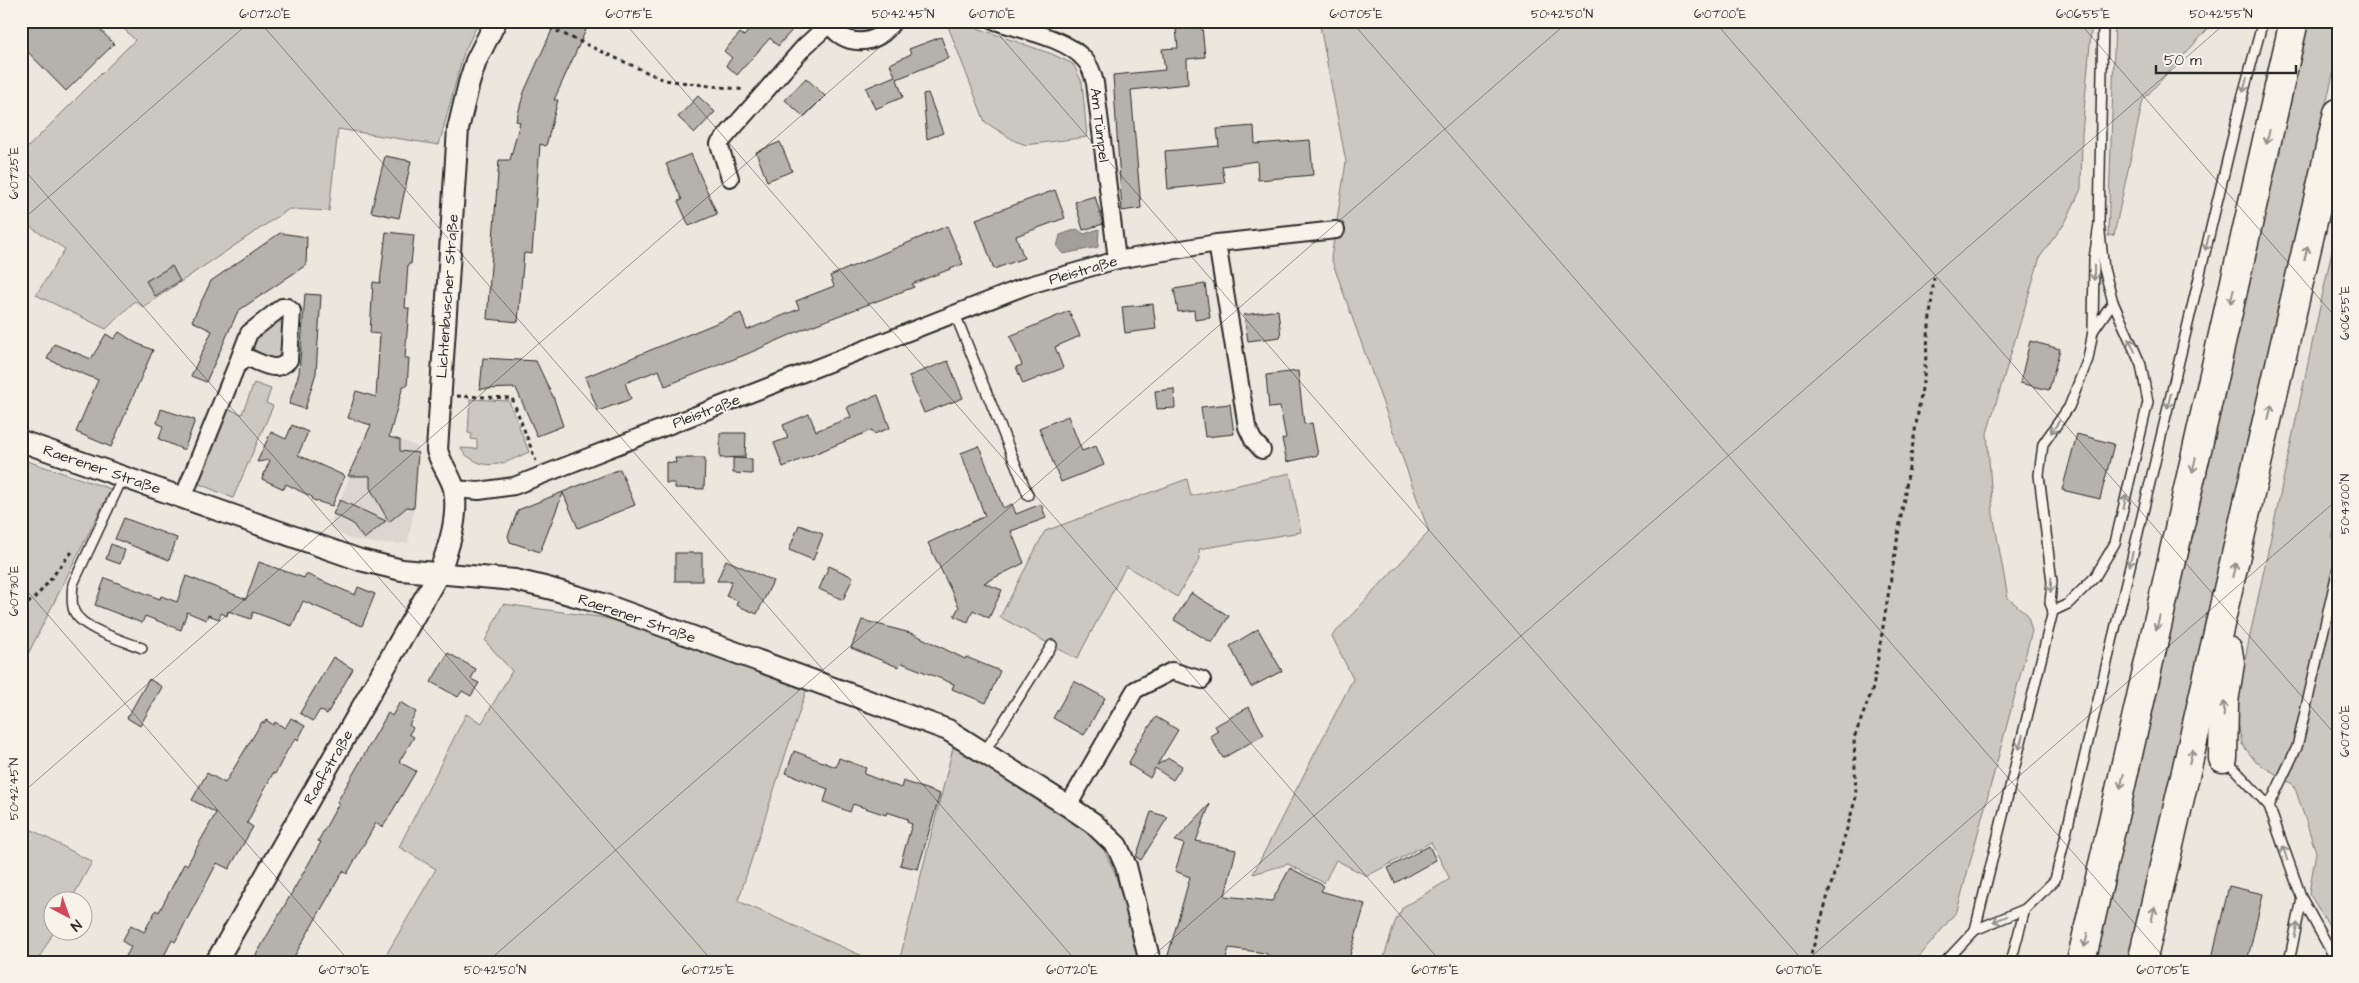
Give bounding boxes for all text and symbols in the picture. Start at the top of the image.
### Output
text: 6°07'20"E [239,6,291,23]
text: 6°07'15"E [605,6,653,23]
text: 50°42'45"N [872,6,935,23]
text: 6°07'10"E [969,6,1015,23]
text: 6°07'05"E [1329,6,1383,23]
text: 50°42'50"N [1531,6,1594,23]
text: 6°07'00"E [1694,6,1746,23]
text: 6°06'55"E [2056,6,2110,23]
text: 50°42'55"N [2189,6,2253,23]
scale bar [2156,42,2296,74]
text: 50 m [2164,50,2202,71]
one-way arrow [2240,77,2250,93]
street label: Am Tümpel [1085,87,1114,163]
one-way arrow [2263,129,2272,145]
text: 6°07'25"E [6,147,23,199]
street label: Lichtenbuscher Straße [431,213,464,379]
one-way arrow [2202,235,2211,251]
one-way arrow [2302,246,2311,262]
street label: Pleistraße [1046,251,1120,290]
one-way arrow [2089,264,2099,281]
text: 6°06'55"E [2337,286,2354,340]
one-way arrow [2227,287,2237,303]
one-way arrow [2127,338,2136,353]
street label: Pleistraße [669,389,743,434]
one-way arrow [2164,393,2173,409]
one-way arrow [2266,404,2275,420]
one-way arrow [2050,420,2060,434]
street label: Raerener Straße [40,440,163,499]
one-way arrow [2189,456,2198,472]
text: 50°43'00"N [2337,473,2354,534]
one-way arrow [2121,495,2130,511]
one-way arrow [2126,550,2135,566]
one-way arrow [2230,563,2239,579]
text: 6°07'30"E [6,566,23,616]
one-way arrow [2046,576,2056,592]
street label: Raerener Straße [575,589,698,648]
one-way arrow [2153,615,2162,631]
one-way arrow [2220,701,2229,717]
text: 6°07'00"E [2337,705,2354,757]
street label: Raafstraße [299,726,358,809]
one-way arrow [2016,734,2025,750]
one-way arrow [2187,749,2196,765]
text: 50°42'45"N [6,757,23,820]
one-way arrow [2117,773,2126,789]
one-way arrow [2280,845,2290,861]
north arrow [42,890,92,940]
one-way arrow [2149,907,2158,923]
text: N [66,915,86,936]
one-way arrow [1993,915,2008,925]
one-way arrow [2292,923,2301,939]
one-way arrow [2081,931,2090,947]
text: 6°07'30"E [319,962,369,979]
text: 50°42'50"N [464,962,527,979]
text: 6°07'25"E [682,962,734,979]
text: 6°07'20"E [1046,962,1098,979]
text: 6°07'15"E [1411,962,1459,979]
text: 6°07'10"E [1776,962,1822,979]
text: 6°07'05"E [2136,962,2190,979]

